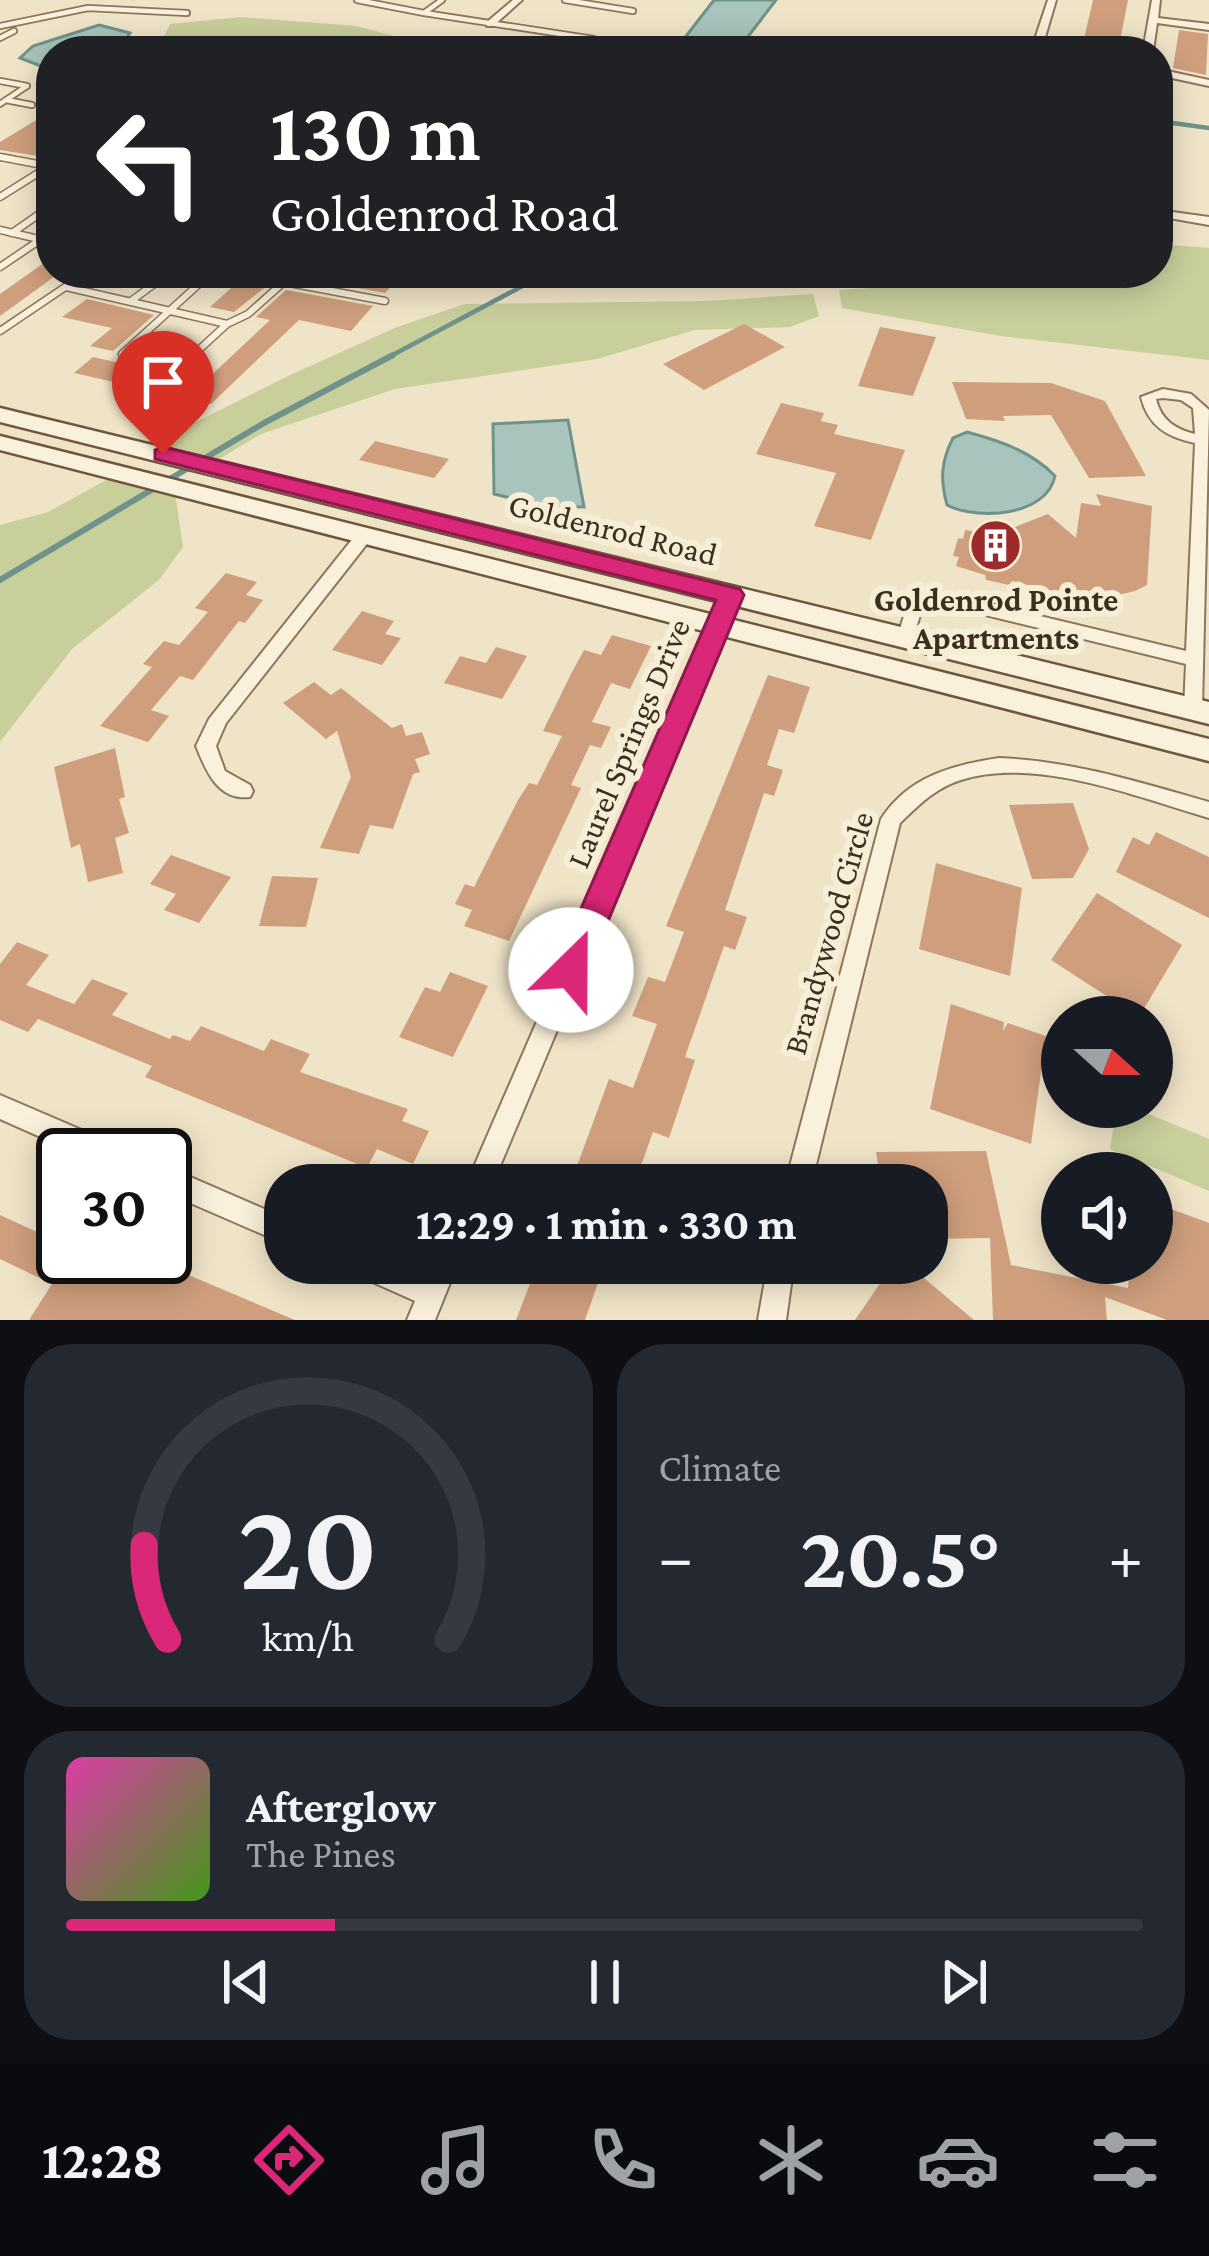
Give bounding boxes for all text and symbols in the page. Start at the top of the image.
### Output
icon: left [72,84,228,240]
text: 130 m [270,85,481,178]
text: Goldenrod Road [270,183,619,243]
pin [112,331,214,454]
icon: arrive [130,349,196,415]
street label: Goldenrod Road [505,485,721,573]
building icon: Goldenrod Pointe Apartments [968,517,1024,573]
place label: Goldenrod Pointe Apartments [874,581,1118,656]
street label: Laurel Springs Drive [559,613,697,873]
street label: Brandywood Circle [776,807,880,1059]
position arrow [508,907,634,1033]
north arrow [1041,996,1173,1128]
map controls [1041,996,1173,1284]
speed limit sign: 30 [36,1128,192,1284]
button: sound [1041,1152,1173,1284]
text: 12:29 · 1 min · 330 m [416,1199,796,1249]
text: Climate [659,1446,781,1489]
text: 20 [239,1476,378,1615]
text: 20.5° [800,1506,1001,1606]
text: − [659,1520,693,1593]
text: + [1108,1520,1143,1593]
text: km/h [262,1612,354,1659]
text: Afterglow [246,1782,436,1832]
text: The Pines [246,1832,396,1875]
icon: previous [213,1949,279,2015]
icon: pause [572,1949,638,2015]
icon: next [931,1949,997,2015]
icon: directions [247,2118,331,2202]
icon: music [414,2118,498,2202]
icon: phone [581,2118,665,2202]
icon: climate [749,2118,833,2202]
icon: car [916,2118,1000,2202]
icon: filters [1083,2118,1167,2202]
text: 12:28 [42,2130,163,2190]

